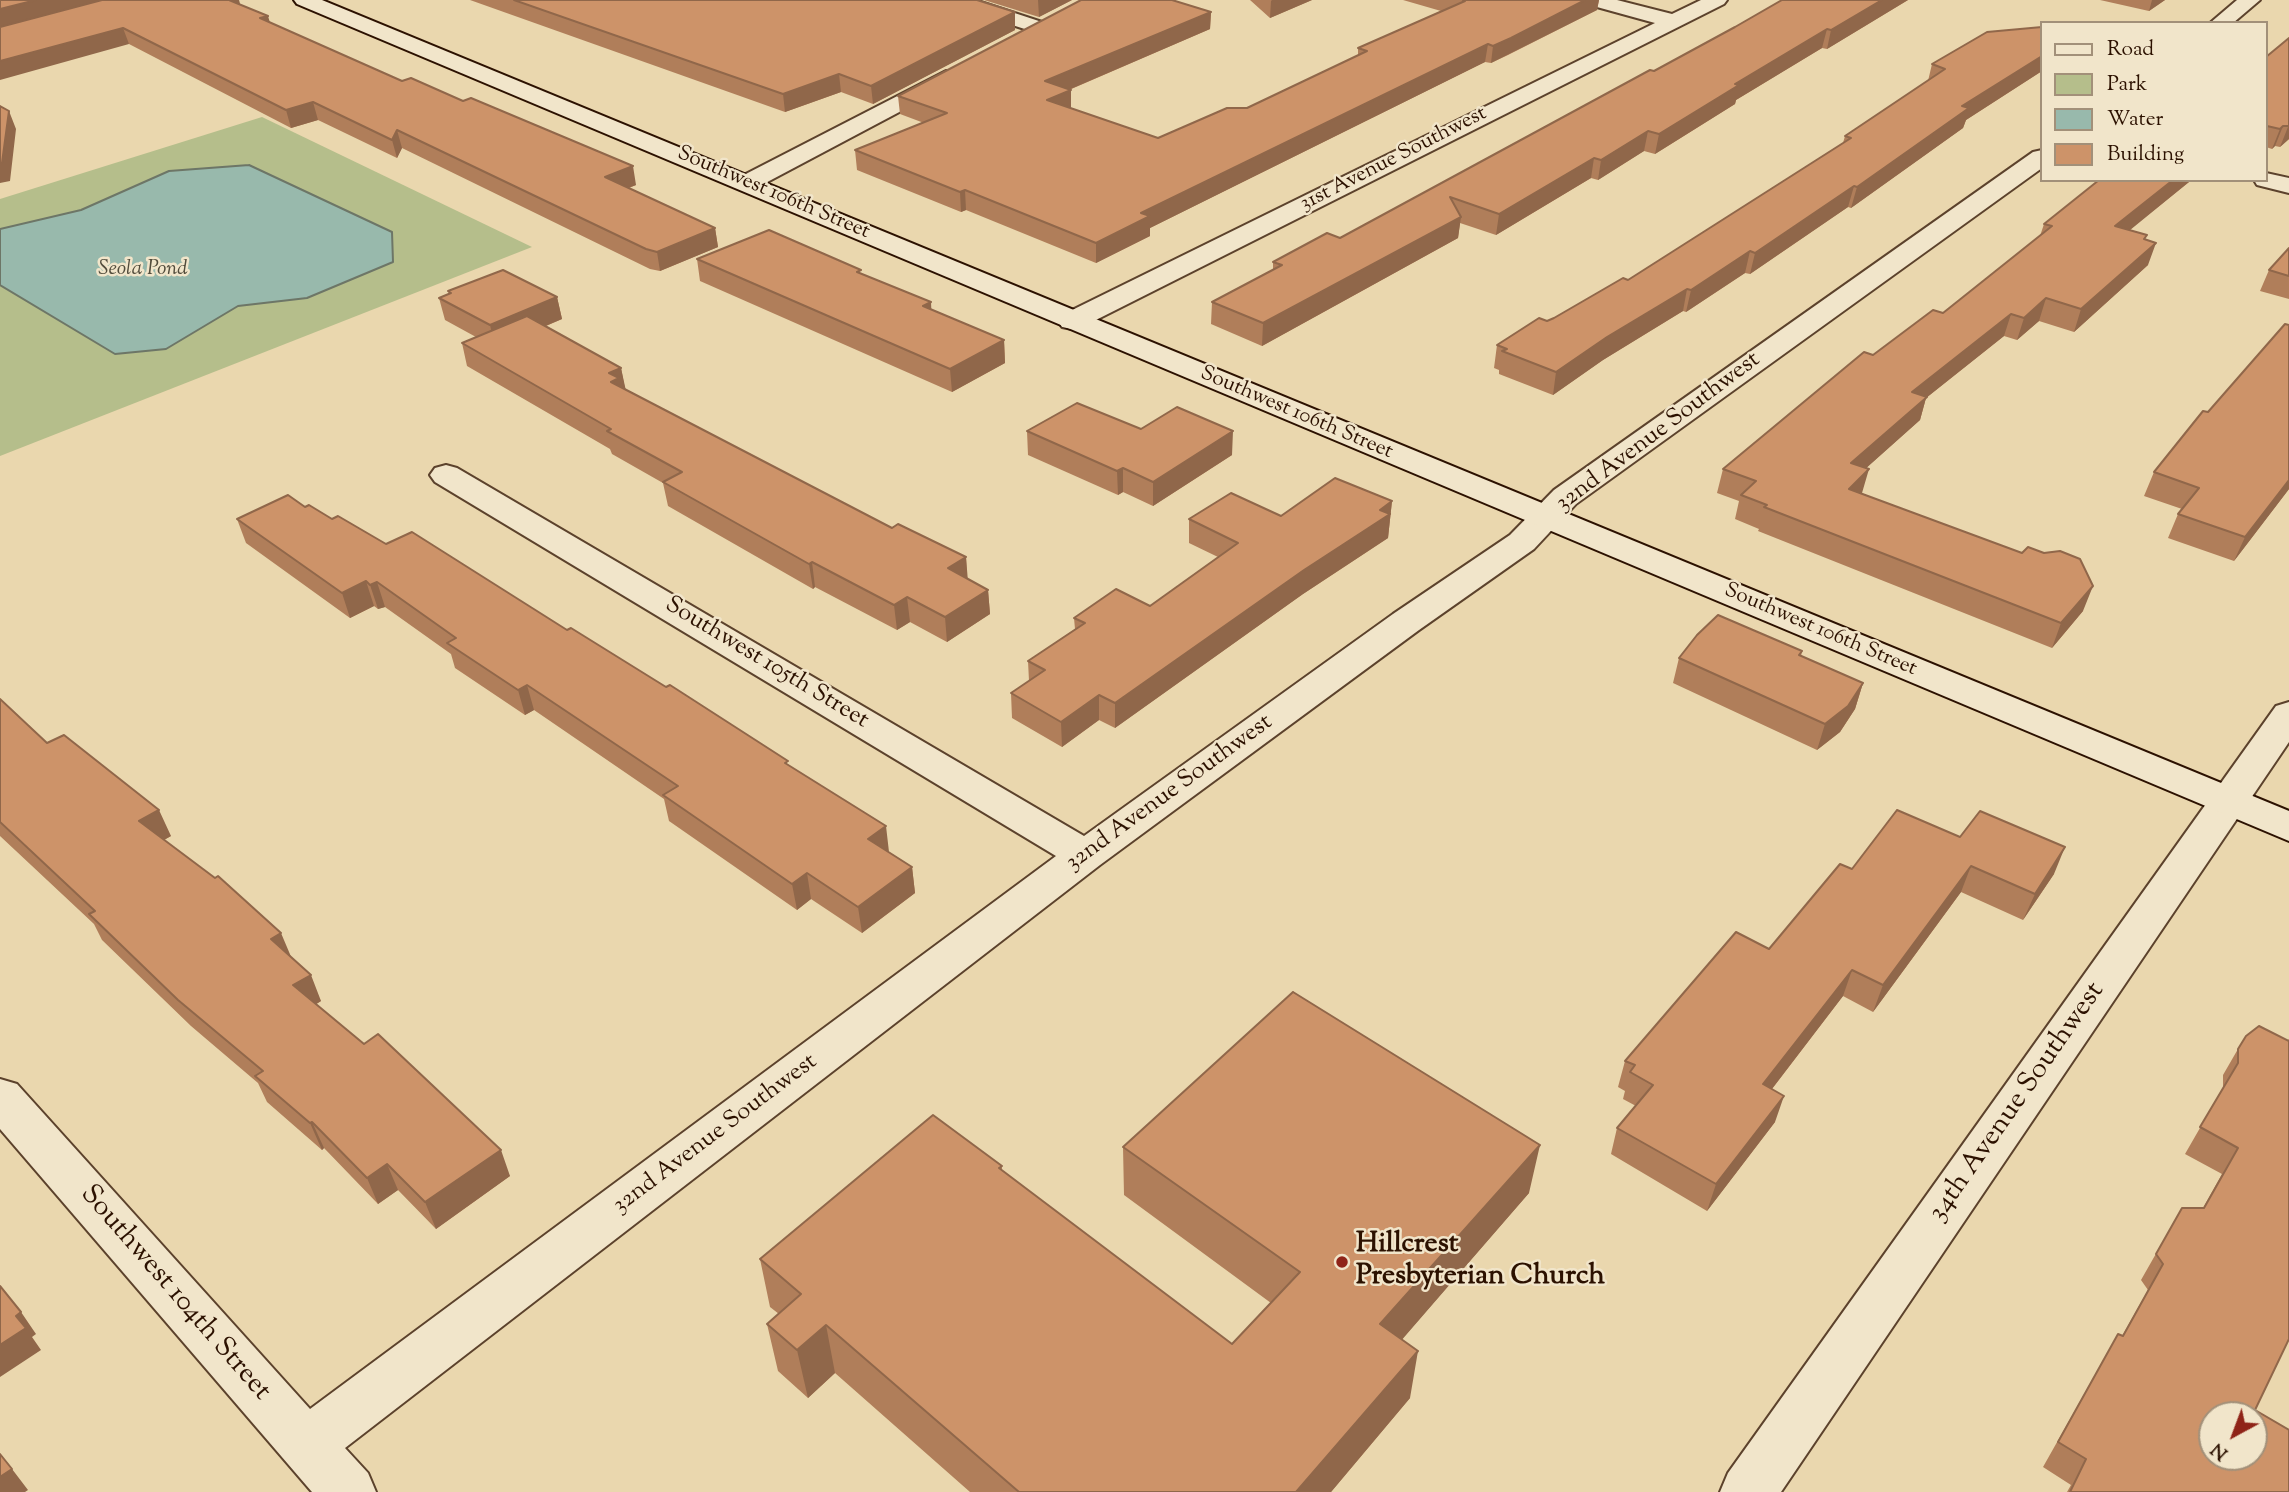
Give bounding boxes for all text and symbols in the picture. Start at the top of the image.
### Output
legend [2040,21,2268,182]
text: Road [2107,35,2154,65]
text: Park [2107,70,2147,100]
street label: 31st Avenue Southwest [1297,102,1491,218]
text: Water [2107,105,2163,135]
text: Building [2107,140,2184,170]
street label: Southwest 106th Street [673,142,873,246]
water label: Seola Pond [98,257,188,283]
street label: 32nd Avenue Southwest [1551,347,1767,519]
street label: Southwest 106th Street [1196,362,1396,466]
street label: Southwest 106th Street [1720,579,1920,683]
street label: Southwest 105th Street [659,592,873,736]
street label: 32nd Avenue Southwest [1061,709,1279,879]
street label: 34th Avenue Southwest [1923,977,2113,1229]
street label: 32nd Avenue Southwest [608,1049,824,1221]
street label: Southwest 104th Street [71,1179,277,1409]
place label: Hillcrest Presbyterian Church [1356,1229,1605,1295]
marker: Hillcrest Presbyterian Church [1334,1254,1350,1270]
north arrow [2198,1401,2268,1471]
text: N [2206,1436,2235,1466]

